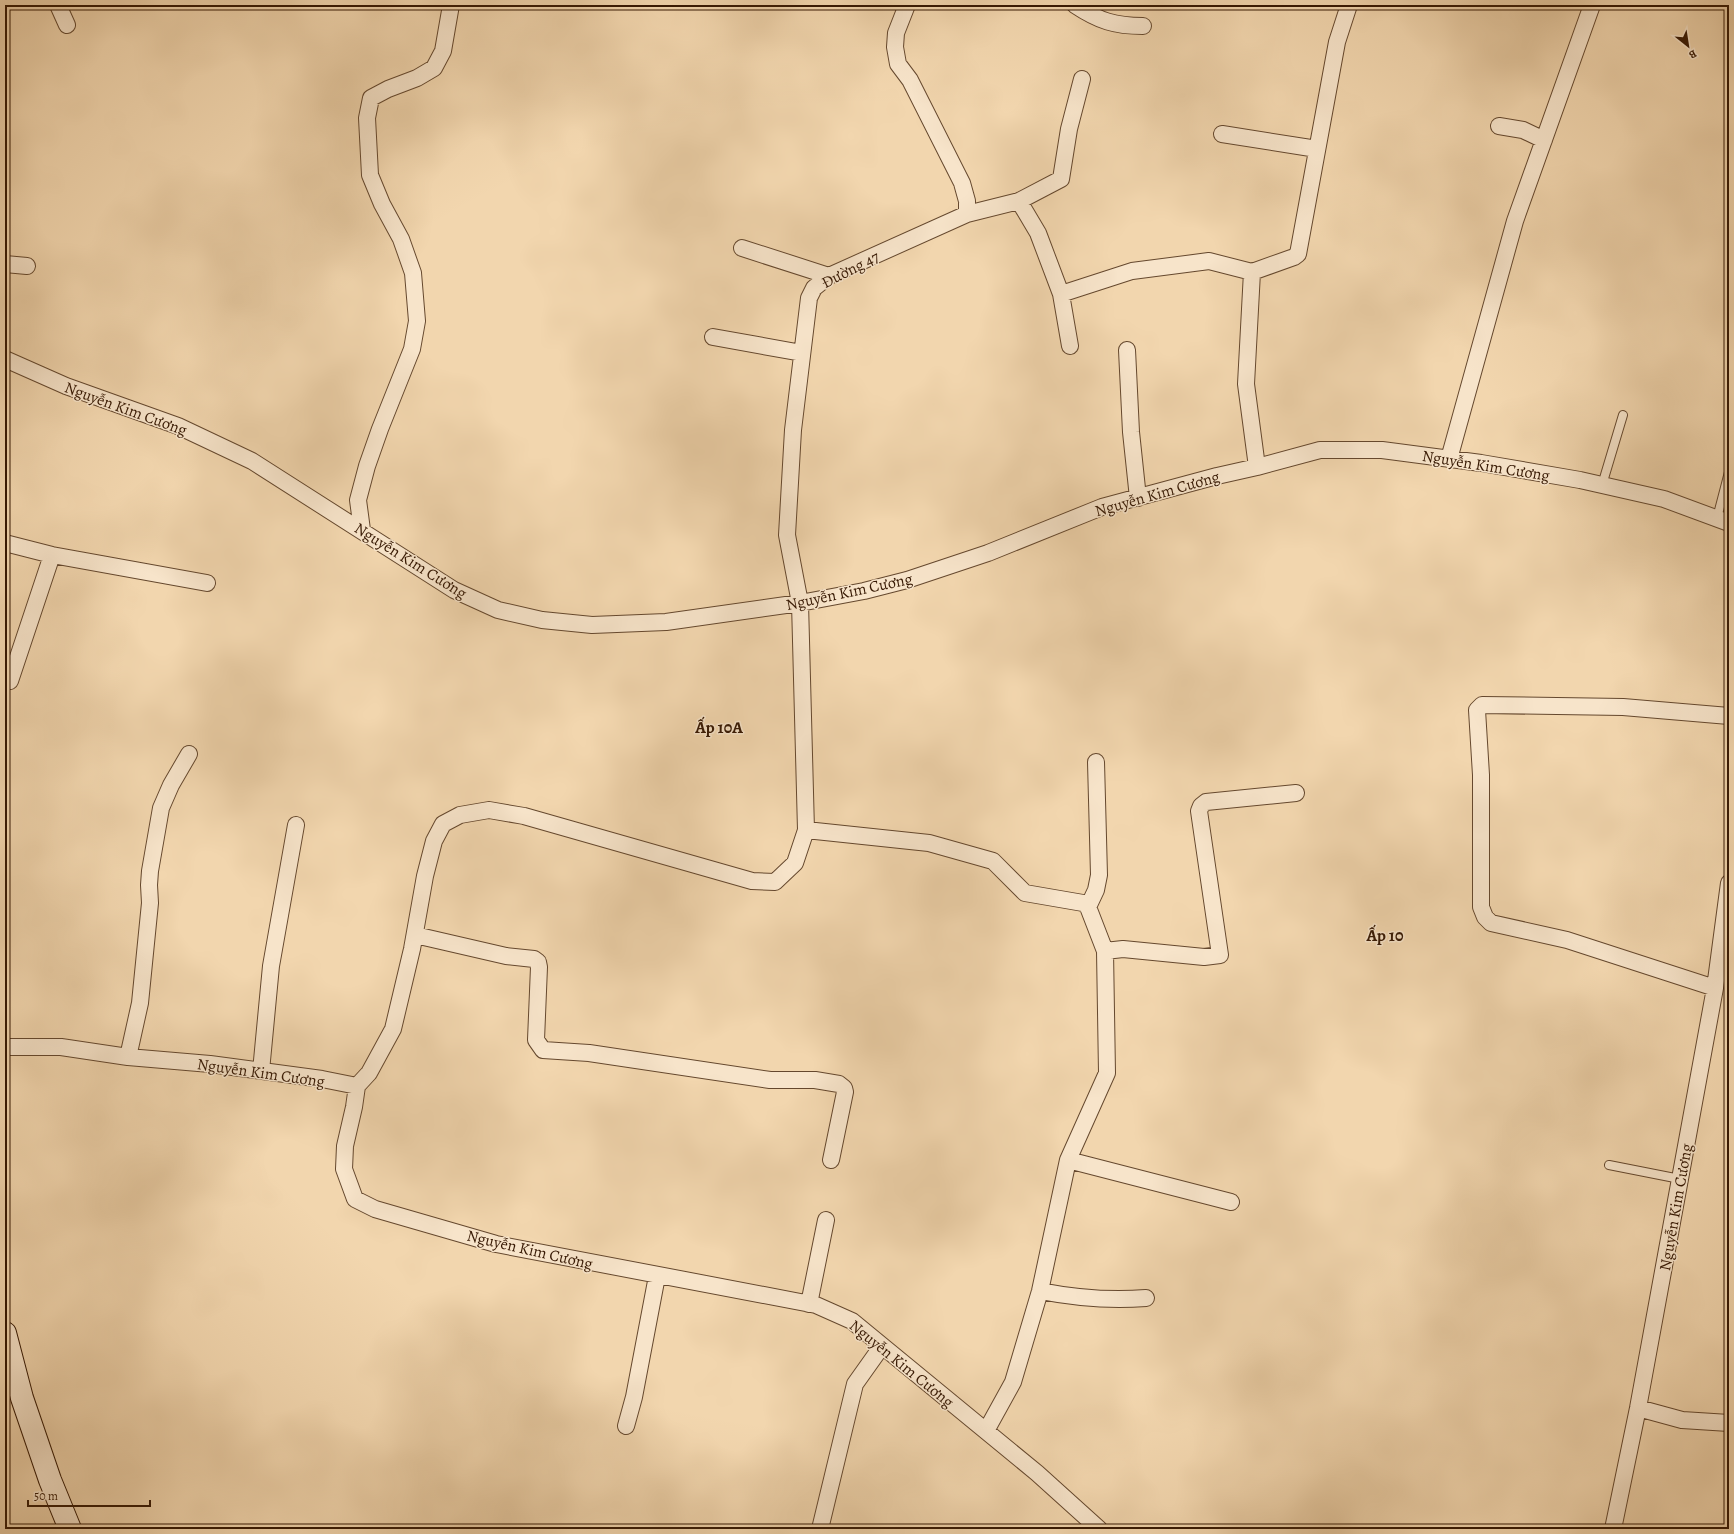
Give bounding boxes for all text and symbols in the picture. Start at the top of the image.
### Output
north arrow [1668,26,1708,66]
text: B [1686,46,1699,62]
street label: Đường 47 [818,246,884,294]
street label: Nguyễn Kim Cương [61,377,190,441]
street label: Nguyễn Kim Cương [1421,445,1551,487]
street label: Nguyễn Kim Cương [1092,466,1222,522]
street label: Nguyễn Kim Cương [350,517,471,604]
street label: Nguyễn Kim Cương [784,568,914,616]
district label: Ấp 10A [694,716,743,739]
district label: Ấp 10 [1365,924,1404,947]
street label: Nguyễn Kim Cương [196,1053,326,1093]
street label: Nguyễn Kim Cương [1654,1142,1698,1273]
street label: Nguyễn Kim Cương [465,1225,595,1275]
street label: Nguyễn Kim Cương [844,1315,958,1413]
scale bar [28,1482,150,1508]
text: 50 m [34,1488,58,1504]

